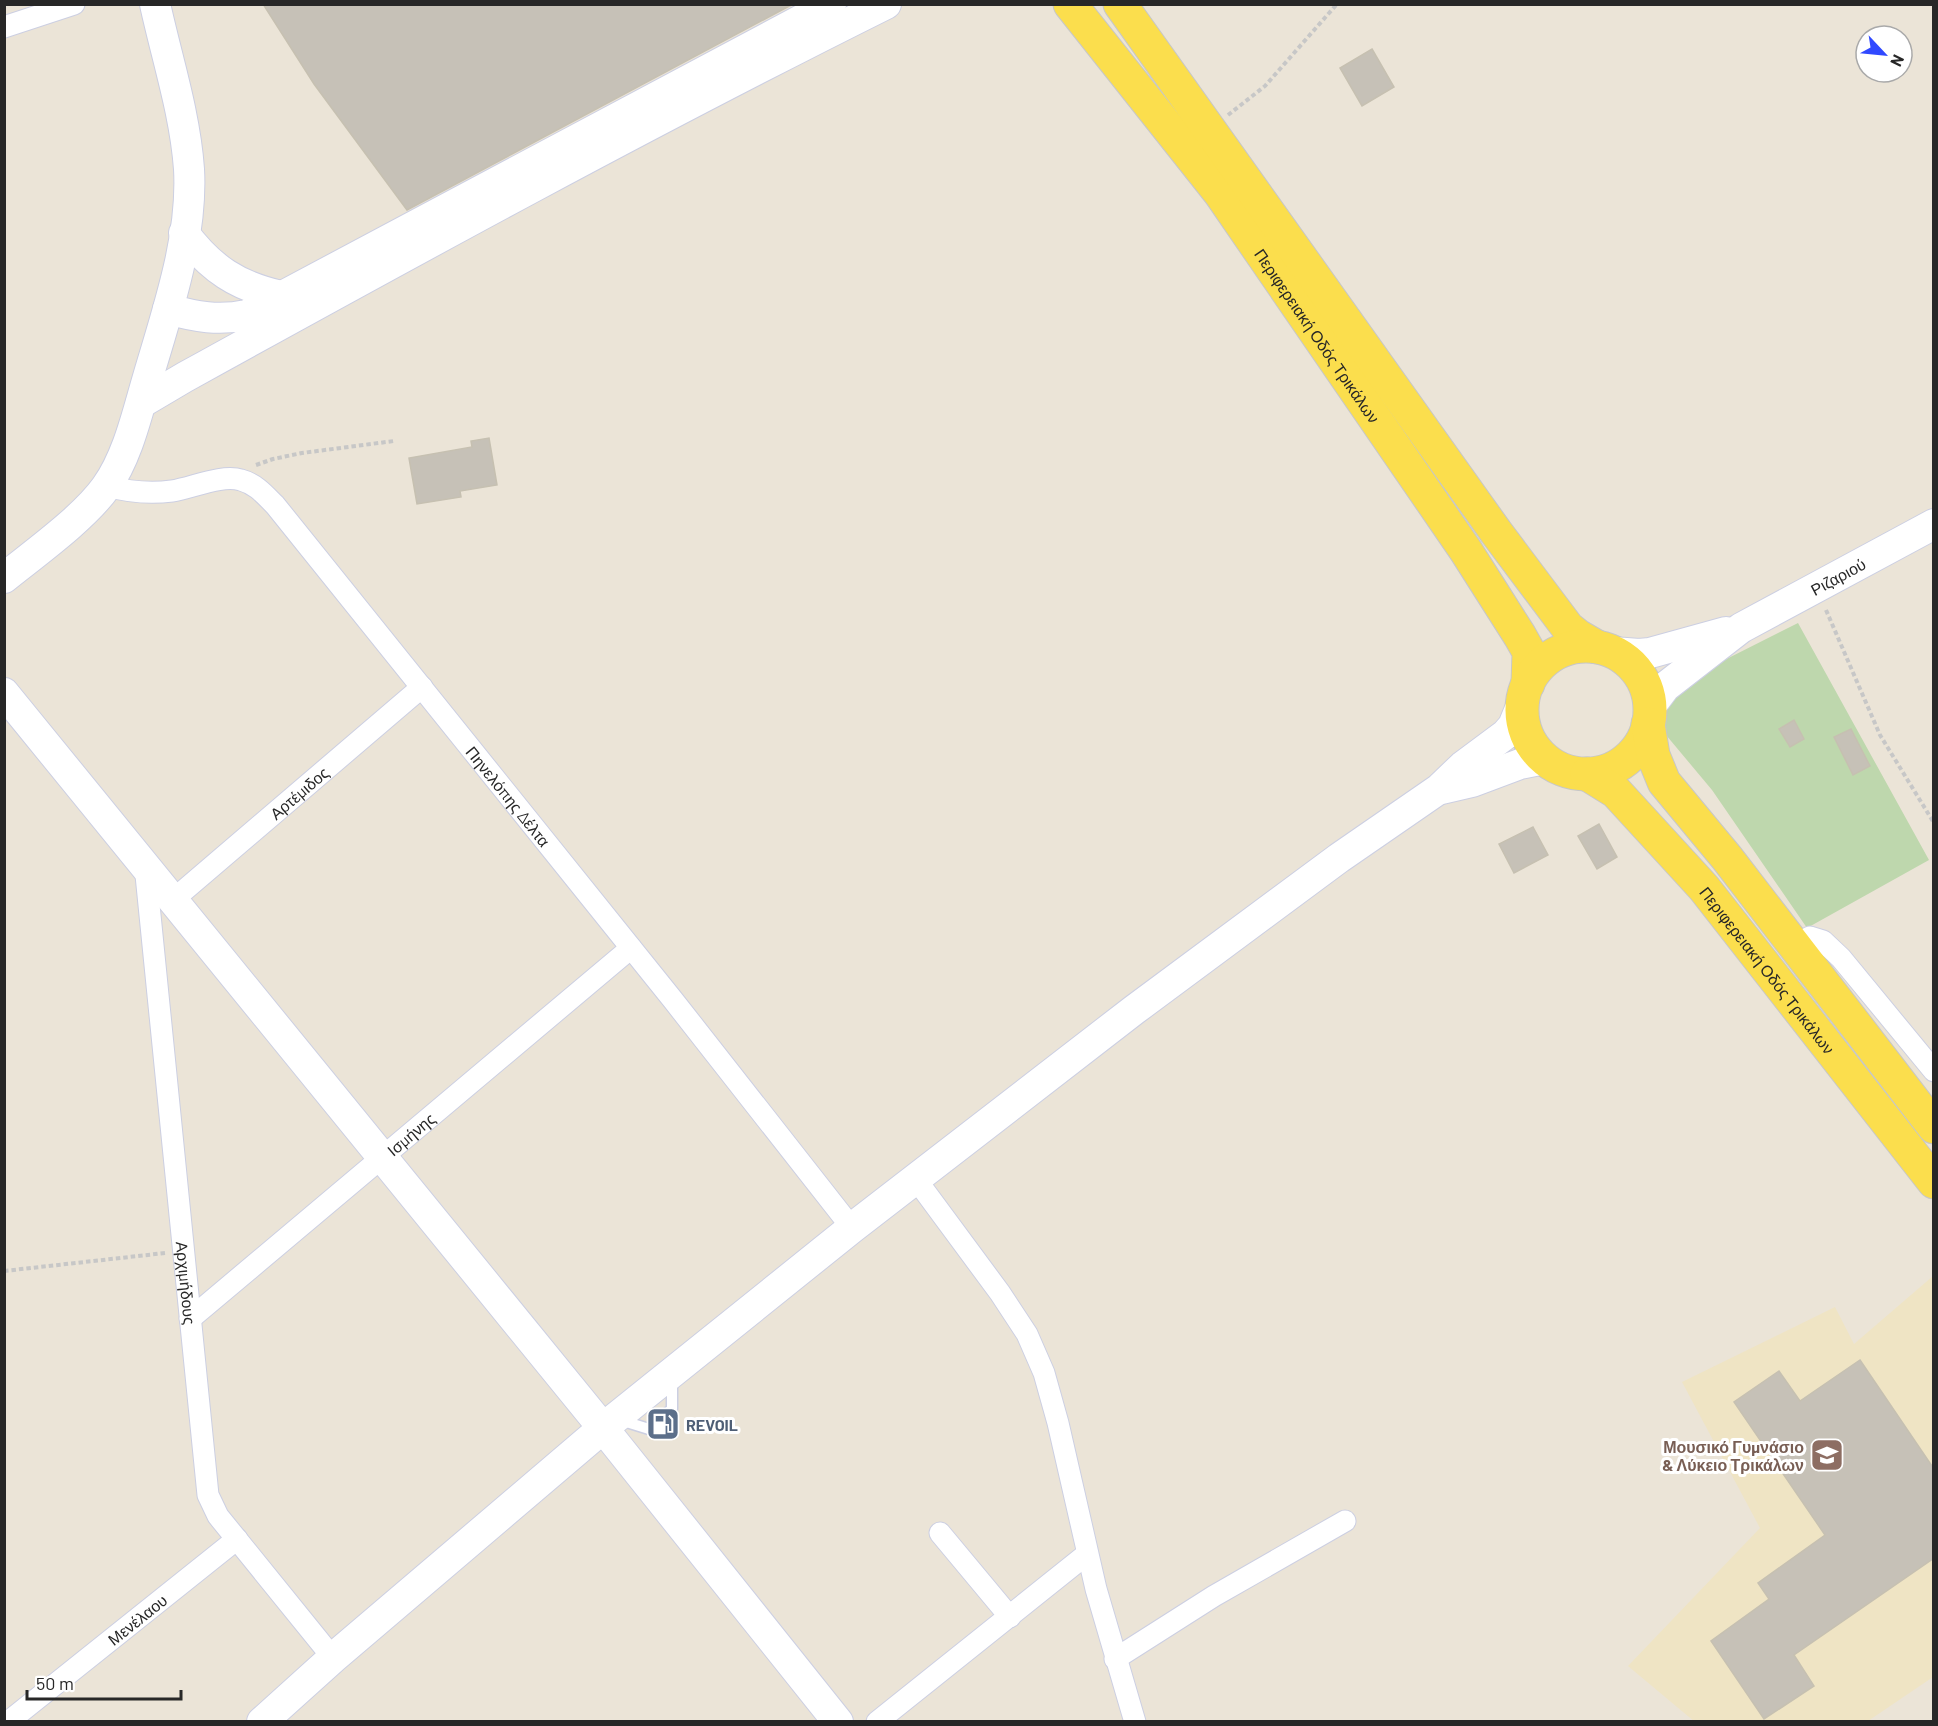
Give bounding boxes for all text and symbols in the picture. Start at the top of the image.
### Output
north arrow [1854,24,1914,84]
text: N [1887,52,1909,70]
street label: Περιφερειακή Οδός Τρικάλων [1251,245,1384,426]
street label: Ριζαριού [1807,553,1868,598]
street label: Πηνελόπης Δέλτα [463,742,555,850]
street label: Αρτέμιδος [266,762,332,823]
street label: Περιφερειακή Οδός Τρικάλων [1697,882,1839,1057]
street label: Ισμήνης [383,1108,438,1159]
street label: Αρχιμήδους [173,1240,200,1326]
fuel station icon: REVOIL [645,1406,681,1442]
place label: REVOIL [686,1415,738,1434]
place label: Μουσικό Γυμνάσιο & Λύκειο Τρικάλων [1662,1437,1804,1474]
school or university icon: Μουσικό Γυμνάσιο & Λύκειο Τρικάλων [1809,1437,1845,1473]
street label: Μενέλαου [104,1590,170,1648]
scale bar [27,1663,182,1701]
text: 50 m [36,1672,74,1694]

